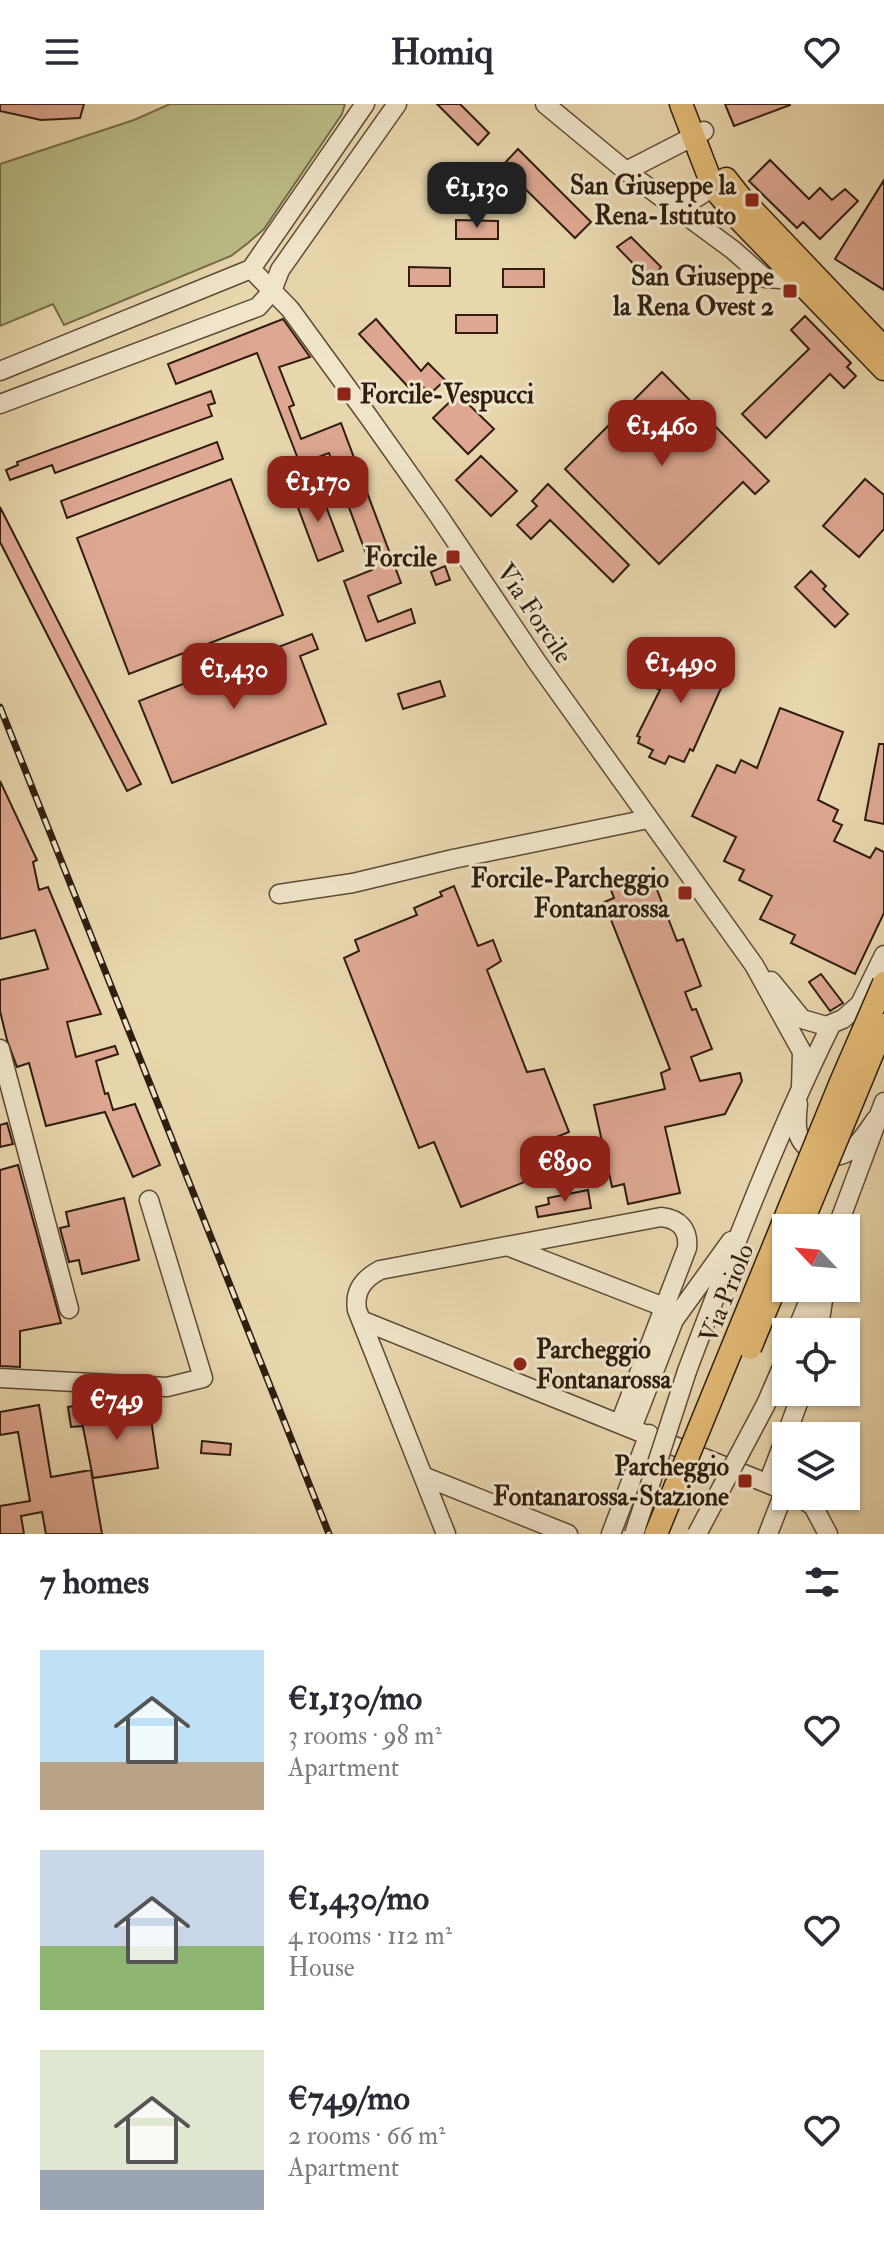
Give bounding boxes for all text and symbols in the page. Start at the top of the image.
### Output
icon: menu [40,30,84,74]
text: Homiq [391,30,493,75]
icon: heart [800,30,844,74]
pin: €1,130 [412,162,542,230]
place label: San Giuseppe la Rena-Istituto [570,170,737,232]
text: €1,130 [445,172,509,204]
marker: San Giuseppe la Rena-Istituto [743,191,761,209]
place label: San Giuseppe la Rena Ovest 2 [612,261,774,323]
marker: San Giuseppe la Rena Ovest 2 [781,282,799,300]
place label: Forcile-Vespucci [360,379,534,412]
marker: Forcile-Vespucci [335,385,353,403]
pin: €1,460 [597,400,727,468]
text: €1,460 [626,410,698,442]
pin: €1,170 [253,456,383,524]
text: €1,170 [285,466,351,498]
place label: Forcile [364,542,437,574]
marker: Forcile [444,548,462,566]
street label: Via Forcile [489,557,579,670]
pin: €1,490 [616,637,746,705]
pin: €1,430 [169,643,299,711]
text: €1,490 [645,647,717,679]
text: €1,430 [200,653,268,685]
place label: Forcile-Parcheggio Fontanarossa [471,863,670,925]
marker: Forcile-Parcheggio Fontanarossa [676,884,694,902]
pin: €890 [518,1136,612,1204]
text: €890 [538,1146,592,1178]
north arrow [772,1214,860,1302]
map controls [772,1214,860,1510]
street label: Via Priolo [693,1239,761,1348]
button: locate [772,1318,860,1406]
place label: Parcheggio Fontanarossa [536,1334,673,1396]
marker: Parcheggio Fontanarossa [511,1355,529,1373]
pin: €749 [70,1374,164,1442]
text: €749 [90,1384,144,1416]
button: layers [772,1422,860,1510]
place label: Parcheggio Fontanarossa-Stazione [493,1451,729,1513]
marker: Parcheggio Fontanarossa-Stazione [736,1472,754,1490]
icon: filters [800,1560,844,1604]
text: 7 homes [40,1561,149,1604]
text: €1,130/mo [288,1677,422,1720]
icon: home [104,1682,200,1778]
icon: heart [800,1708,844,1752]
text: 3 rooms · 98 m² [288,1720,442,1752]
text: Apartment [288,1752,399,1784]
text: €1,430/mo [288,1877,429,1920]
icon: home [104,1882,200,1978]
icon: heart [800,1908,844,1952]
text: 4 rooms · 112 m² [288,1920,452,1952]
text: House [288,1952,355,1984]
text: €749/mo [288,2077,410,2120]
icon: home [104,2082,200,2178]
icon: heart [800,2108,844,2152]
text: 2 rooms · 66 m² [288,2120,446,2152]
text: Apartment [288,2152,399,2184]

